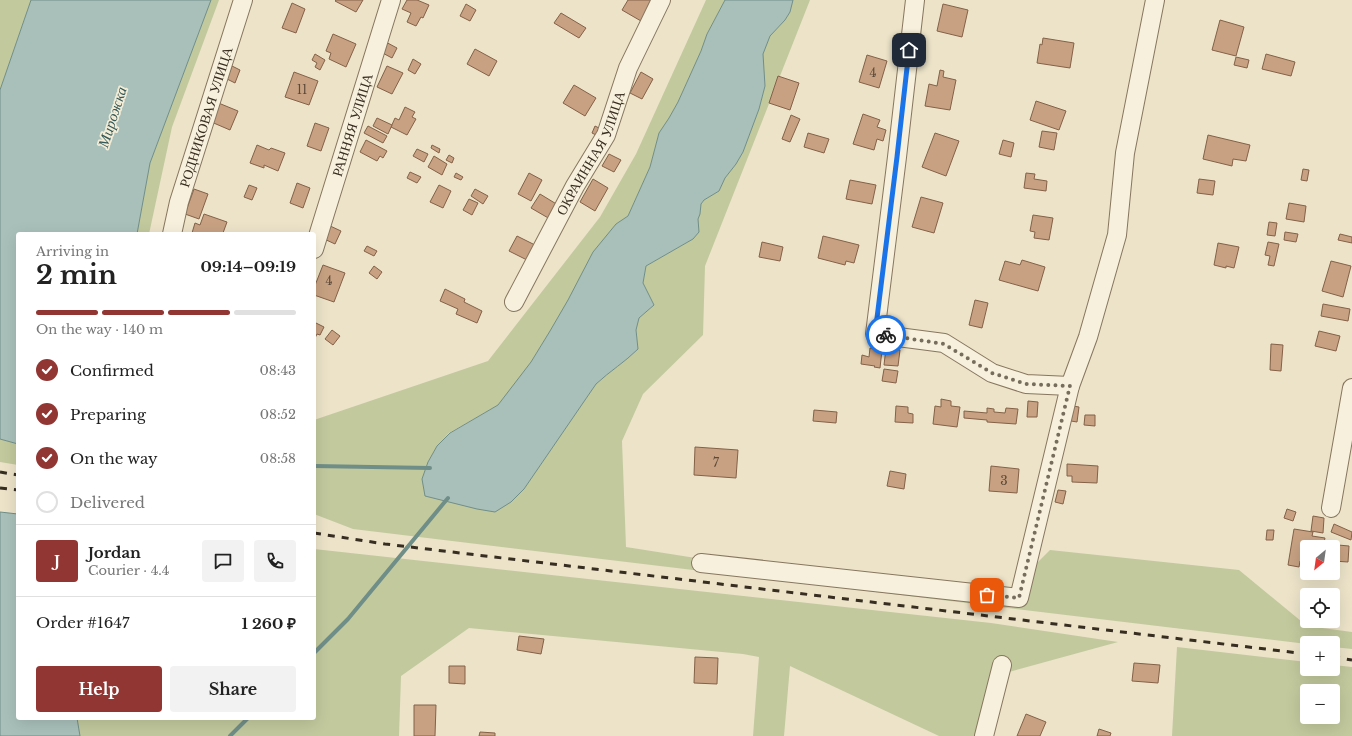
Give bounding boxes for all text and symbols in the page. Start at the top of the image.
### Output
pin [892,33,926,67]
icon: home [898,39,920,61]
street label: РОДНИКОВАЯ УЛИЦА [175,44,237,189]
house number: 4 [869,65,877,80]
street label: РАННЯЯ УЛИЦА [328,70,377,179]
house number: 11 [297,82,307,97]
water label: Мирожка [93,84,131,151]
street label: ОКРАИННАЯ УЛИЦА [552,88,629,218]
text: Arriving in [36,243,109,260]
text: 09:14–09:19 [201,257,296,276]
text: 2 min [36,259,117,291]
house number: 4 [325,273,333,288]
courier [866,315,906,355]
text: On the way · 140 m [36,321,163,338]
icon: bike [875,324,897,346]
icon: check [36,359,58,381]
text: Confirmed [70,361,154,380]
text: 08:43 [260,362,296,379]
icon: check [36,403,58,425]
text: Preparing [70,405,146,424]
text: 08:52 [260,406,296,423]
icon: check [36,447,58,469]
text: On the way [70,449,158,468]
text: 08:58 [260,450,296,467]
house number: 7 [713,455,720,470]
house number: 3 [1000,473,1008,488]
text: Delivered [70,493,145,512]
button: chat [202,540,244,582]
button: phone [254,540,296,582]
north arrow [1300,540,1340,580]
map controls [1300,540,1340,724]
text: Jordan [88,543,141,562]
text: J [54,551,60,570]
text: Courier · 4.4 [88,562,169,579]
pin [970,578,1004,612]
icon: bag [976,584,998,606]
button: locate [1300,588,1340,628]
text: Order #1647 [36,613,130,632]
text: 1 260 ₽ [242,614,296,633]
button: + [1300,636,1340,676]
button: Help [36,666,162,712]
button: Share [170,666,296,712]
button: − [1300,684,1340,724]

